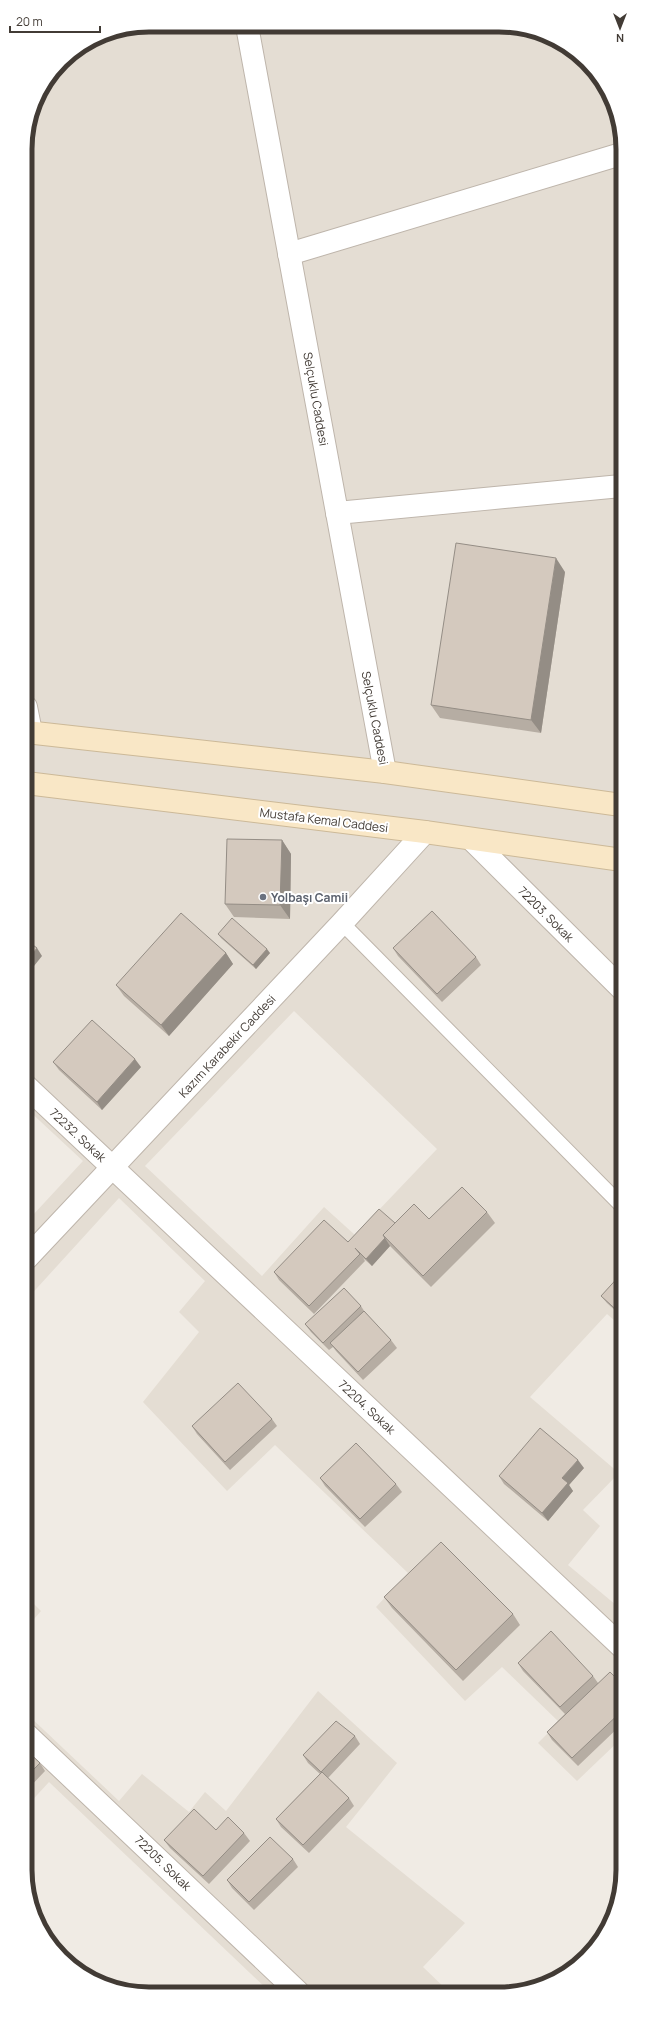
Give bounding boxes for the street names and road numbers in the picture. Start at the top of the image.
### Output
street label: Selçuklu Caddesi [299,351,333,447]
street label: Selçuklu Caddesi [358,670,392,766]
street label: Mustafa Kemal Caddesi [259,804,389,836]
street label: 72203. Sokak [514,882,578,946]
street label: Kazım Karabekir Caddesi [175,991,279,1101]
street label: 72232. Sokak [46,1104,111,1166]
street label: 72204. Sokak [335,1376,400,1439]
street label: 72205. Sokak [131,1832,196,1895]

